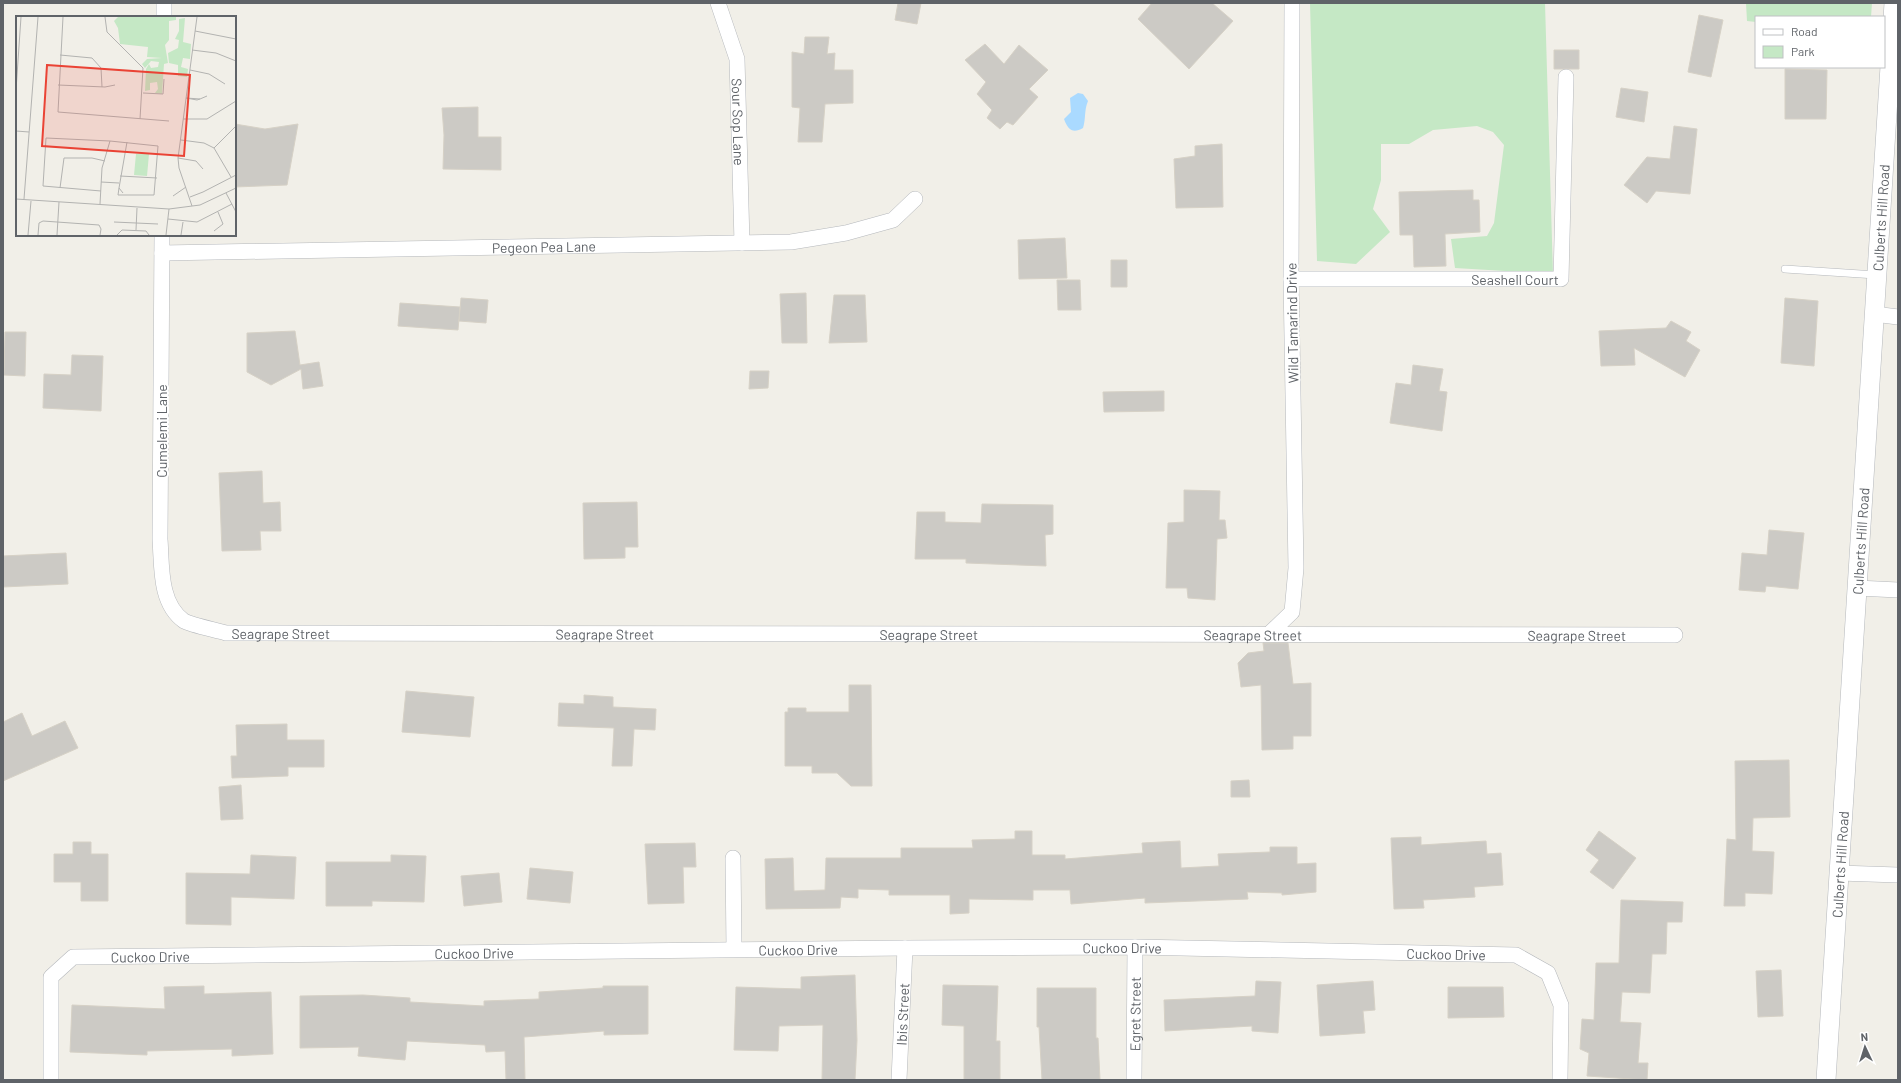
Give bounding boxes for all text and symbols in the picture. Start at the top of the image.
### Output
inset map [16,16,236,236]
legend [1755,16,1885,68]
text: Road [1791,24,1818,38]
text: Park [1791,44,1815,58]
street label: Sour Sop Lane [729,78,748,166]
street label: Culberts Hill Road [1869,164,1892,272]
street label: Pegeon Pea Lane [492,237,596,256]
street label: Wild Tamarind Drive [1282,262,1302,384]
street label: Seashell Court [1471,271,1559,288]
street label: Cumelemi Lane [153,384,170,478]
street label: Culberts Hill Road [1848,487,1872,595]
street label: Seagrape Street [231,625,330,642]
street label: Seagrape Street [555,625,654,642]
street label: Seagrape Street [879,625,978,643]
street label: Seagrape Street [1203,626,1302,643]
street label: Seagrape Street [1527,626,1626,643]
street label: Culberts Hill Road [1828,810,1851,918]
street label: Cuckoo Drive [1082,938,1162,956]
street label: Cuckoo Drive [758,940,838,958]
street label: Cuckoo Drive [434,944,514,962]
street label: Cuckoo Drive [1406,944,1486,963]
street label: Cuckoo Drive [110,947,190,965]
street label: Egret Street [1126,977,1143,1051]
street label: Ibis Street [892,982,912,1046]
north arrow [1845,1027,1885,1067]
text: N [1860,1030,1868,1043]

